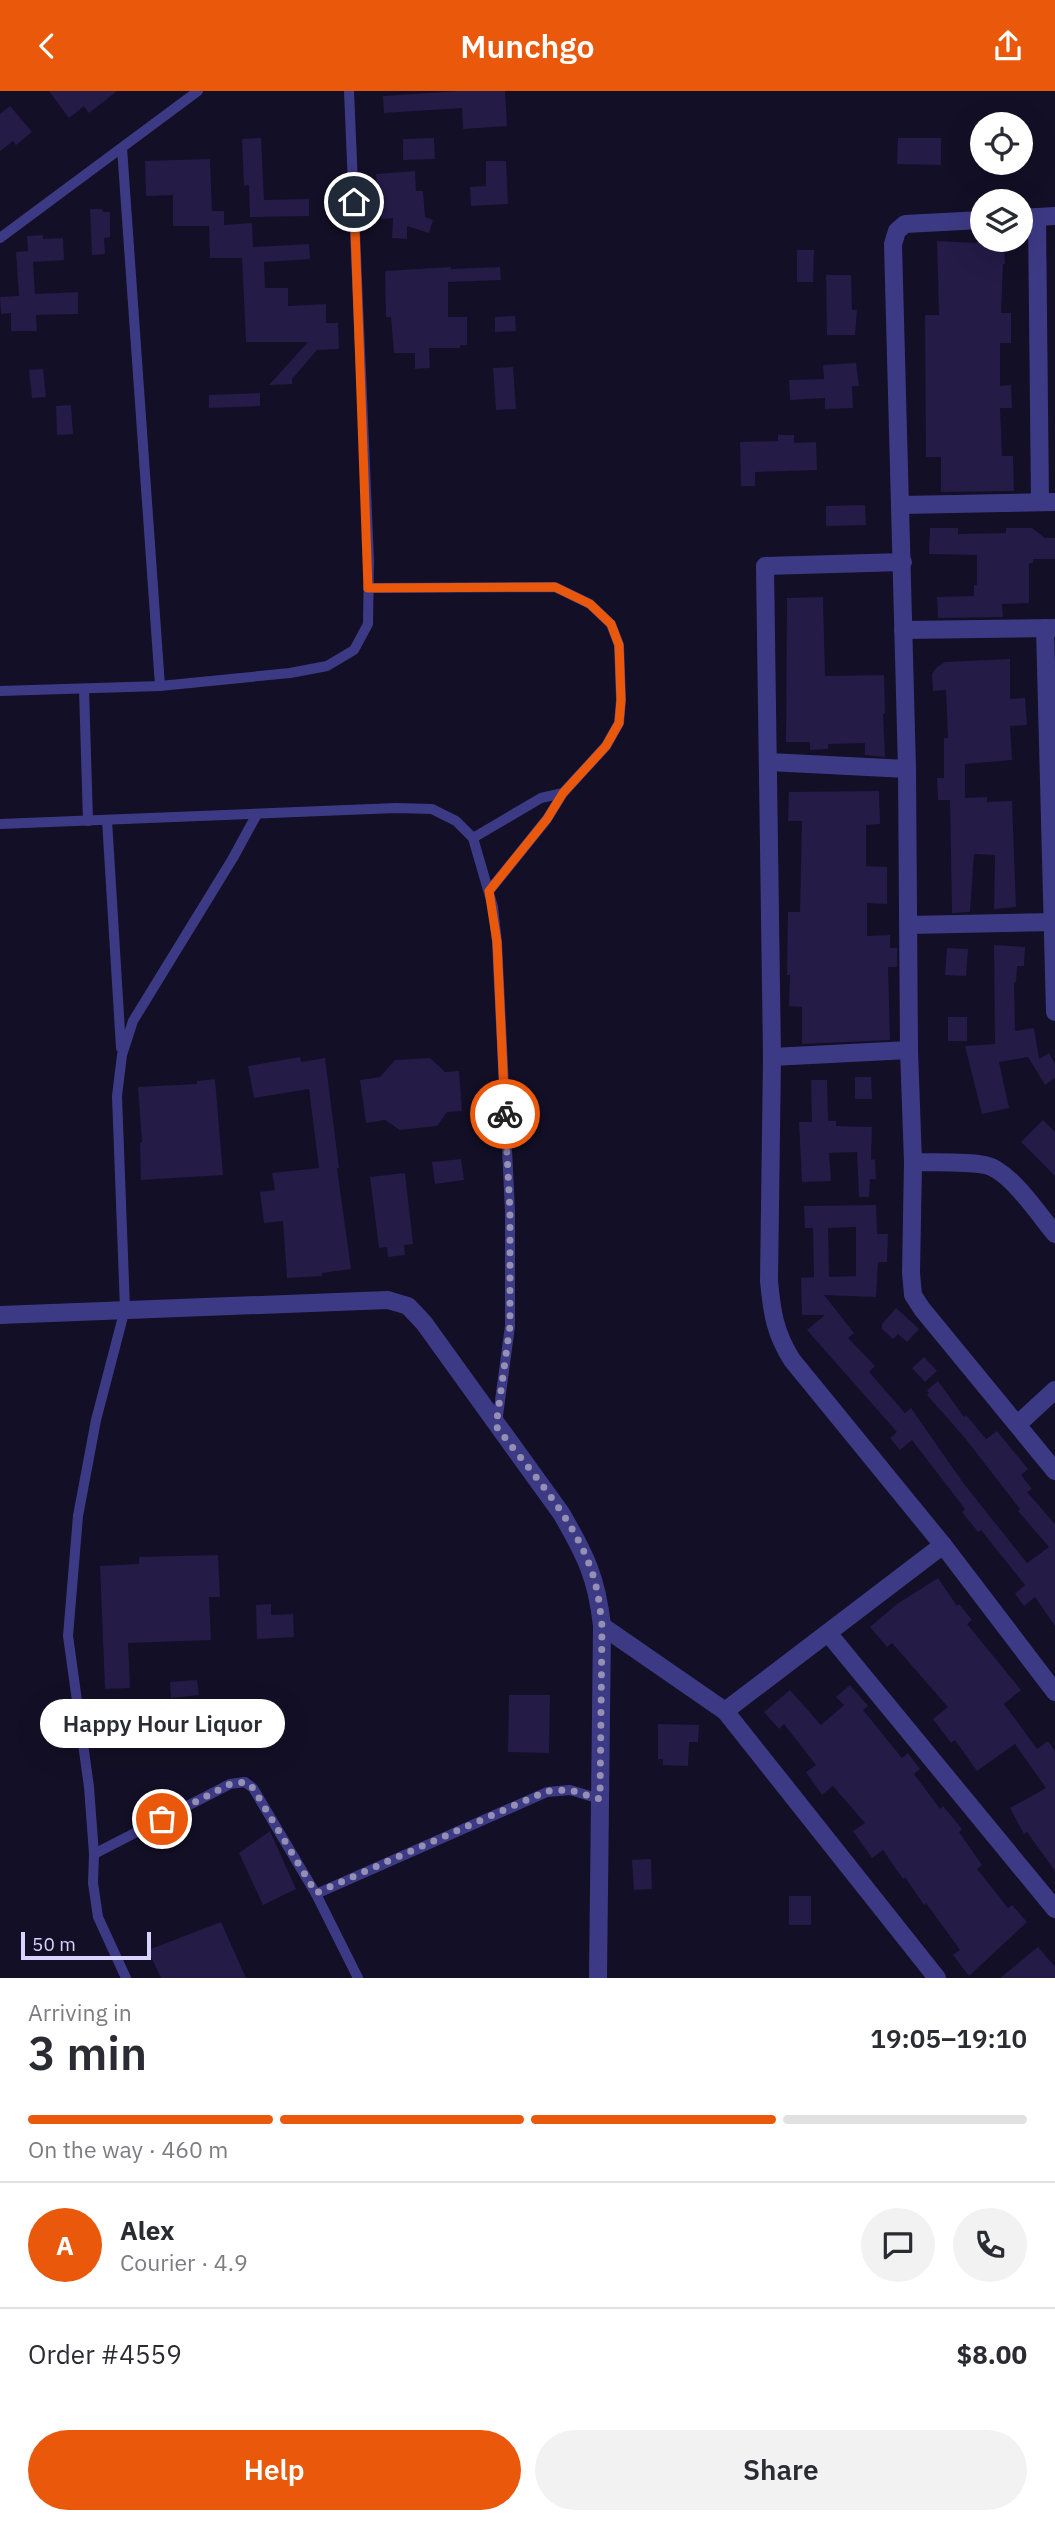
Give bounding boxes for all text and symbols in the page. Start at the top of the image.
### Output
text: Munchgo [460,25,595,67]
icon: back [28,27,66,65]
icon: share [989,27,1027,65]
map controls [970,112,1033,252]
button: locate [970,112,1033,175]
pin [324,172,384,232]
icon: home [335,183,373,221]
button: layers [970,189,1033,252]
courier [470,1079,540,1149]
icon: bike [486,1095,524,1133]
callout: Happy Hour Liquor [40,1700,284,1749]
text: Happy Hour Liquor [63,1708,262,1738]
pin [132,1789,192,1849]
icon: bag [143,1800,181,1838]
scale bar [21,1929,150,1961]
text: 50 m [32,1932,76,1956]
text: Arriving in [28,1997,132,2027]
text: 19:05–19:10 [870,2021,1027,2055]
text: 3 min [28,2023,147,2083]
text: On the way · 460 m [28,2134,228,2164]
button: chat [861,2208,935,2282]
button: phone [953,2208,1027,2282]
text: Alex [120,2213,174,2247]
text: A [56,2228,74,2262]
text: Courier · 4.9 [120,2247,248,2277]
text: Order #4559 [28,2337,182,2371]
text: $8.00 [957,2337,1027,2371]
button: Help [28,2430,521,2510]
button: Share [535,2430,1027,2510]

